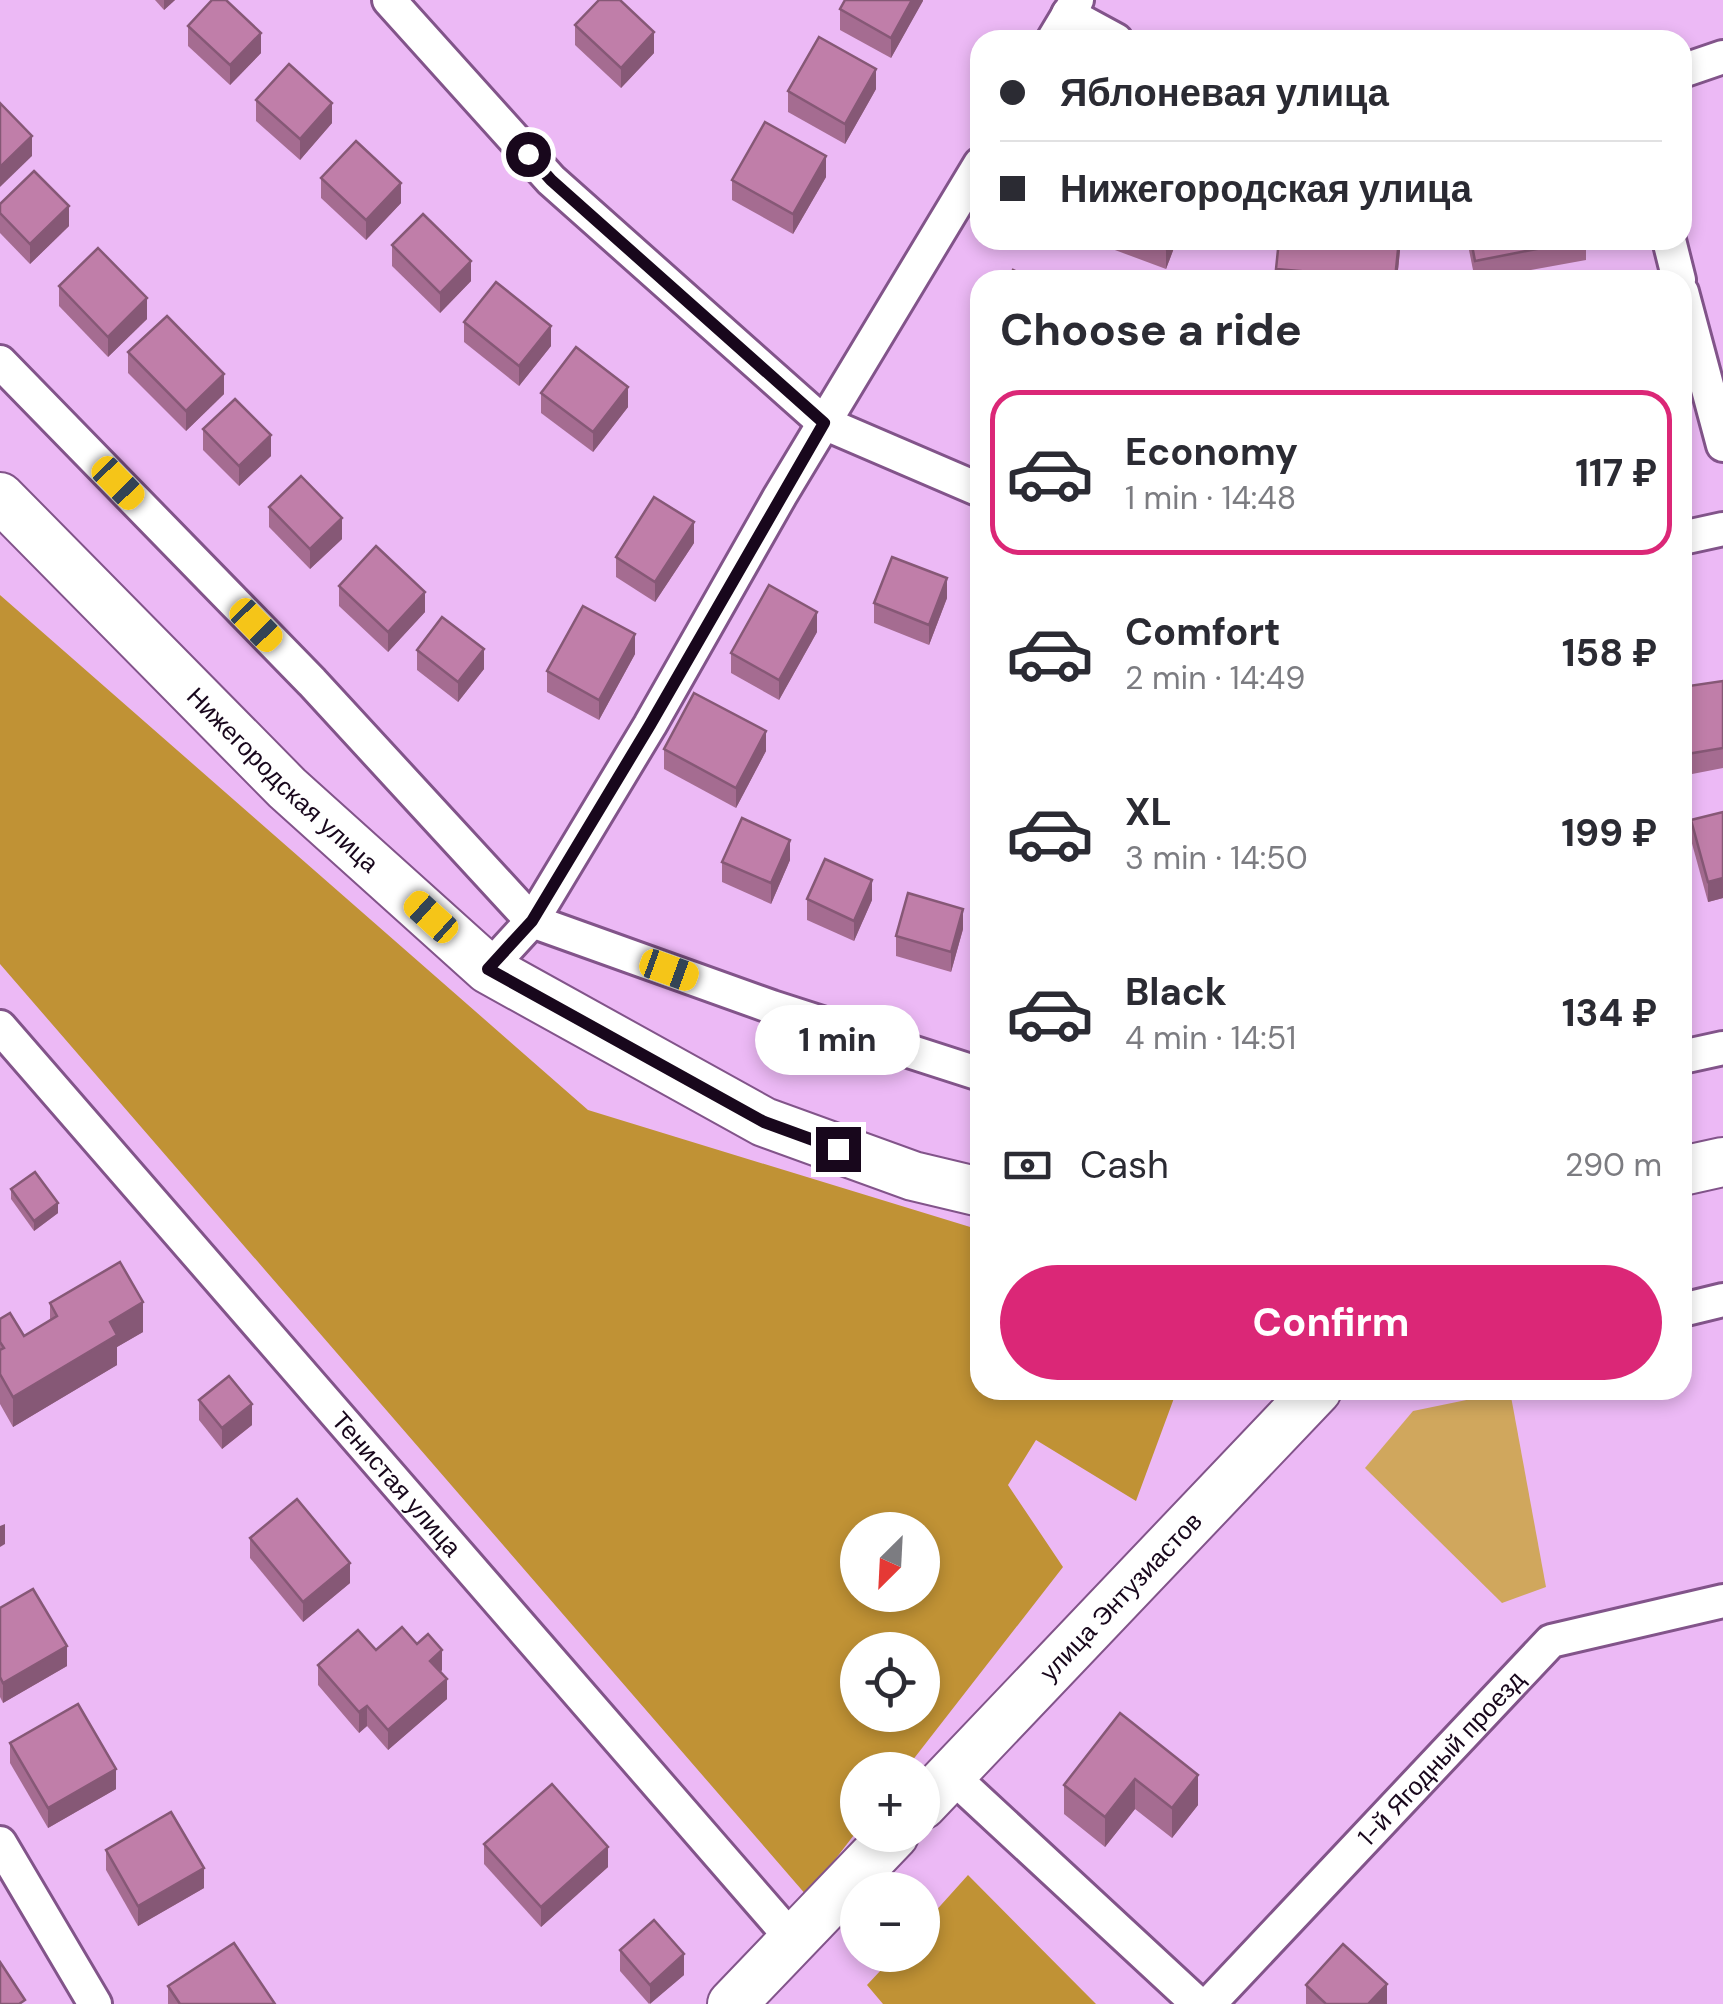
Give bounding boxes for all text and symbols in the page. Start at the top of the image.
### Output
text: Яблоневая улица [1060,68,1389,118]
route start [506,132,551,177]
text: Нижегородская улица [1060,164,1472,214]
text: Choose a ride [1000,300,1302,359]
text: Economy [1125,427,1298,477]
icon: car [1005,428,1095,518]
text: 117 ₽ [1575,448,1657,498]
car [86,451,150,515]
text: 1 min · 14:48 [1125,477,1296,519]
car [224,593,288,657]
text: Comfort [1125,607,1281,657]
icon: car [1005,608,1095,698]
text: 158 ₽ [1562,628,1657,678]
text: 2 min · 14:49 [1125,657,1305,699]
street label: Нижегородская улица [180,680,386,880]
text: XL [1125,787,1172,837]
icon: car [1005,788,1095,878]
text: 199 ₽ [1561,808,1657,858]
text: 3 min · 14:50 [1125,837,1308,879]
car [399,886,463,948]
car [636,946,702,994]
text: Black [1125,967,1227,1017]
icon: car [1005,968,1095,1058]
text: 134 ₽ [1562,988,1657,1038]
callout: 1 min [756,1004,920,1074]
text: 4 min · 14:51 [1125,1017,1296,1059]
text: 1 min [799,1019,876,1061]
route end [816,1127,861,1172]
icon: cash [1000,1138,1055,1193]
text: Cash [1080,1140,1169,1190]
text: 290 m [1565,1144,1662,1186]
button: Confirm [1000,1265,1662,1380]
street label: Тенистая улица [324,1405,469,1564]
street label: улица Энтузиастов [1033,1505,1209,1688]
north arrow [840,1512,940,1612]
map controls [840,1512,940,1972]
button: locate [840,1632,940,1732]
street label: 1-й Ягодный проезд [1351,1663,1532,1853]
button: + [840,1752,940,1852]
button: − [840,1872,940,1972]

